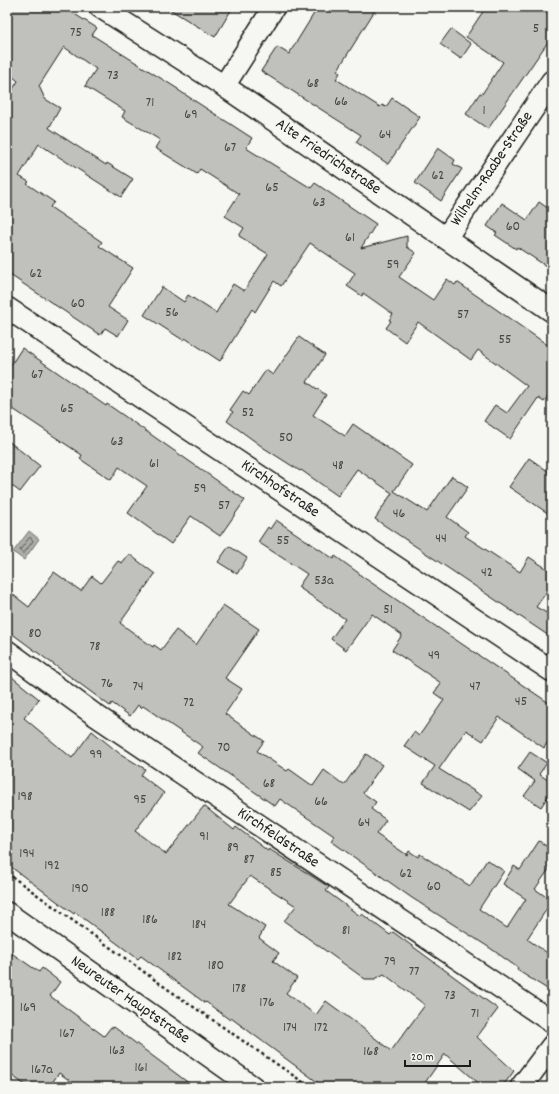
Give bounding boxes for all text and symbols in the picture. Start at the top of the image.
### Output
house number: 5 [533,19,539,39]
house number: 75 [70,23,82,43]
house number: 73 [107,66,119,86]
house number: 68 [307,74,320,94]
house number: 66 [334,92,348,112]
house number: 71 [146,93,154,113]
house number: 1 [482,101,486,121]
house number: 69 [184,105,198,125]
street label: Wilhelm-Raabe-Straße [445,107,539,231]
street label: Alte Friedrichstraße [271,113,385,201]
house number: 64 [379,125,391,145]
house number: 67 [224,138,236,158]
house number: 62 [432,166,444,186]
house number: 65 [265,178,279,198]
house number: 63 [312,193,326,213]
house number: 60 [506,217,520,237]
house number: 61 [345,228,355,248]
house number: 59 [387,255,399,275]
house number: 62 [30,264,42,284]
house number: 60 [71,294,85,314]
house number: 56 [165,303,179,323]
house number: 57 [457,305,469,325]
house number: 55 [499,330,511,350]
house number: 67 [31,365,43,385]
house number: 65 [60,399,74,419]
house number: 52 [242,403,254,423]
house number: 50 [279,428,293,448]
house number: 63 [110,432,124,452]
house number: 61 [149,454,159,474]
street label: Kirchhofstraße [236,454,324,524]
house number: 48 [332,456,344,476]
house number: 59 [194,479,206,499]
house number: 57 [218,496,230,516]
house number: 46 [393,504,405,524]
house number: 44 [435,529,447,549]
house number: 55 [277,531,289,551]
house number: 42 [481,563,493,583]
house number: 53a [314,571,334,591]
house number: 51 [383,600,393,620]
house number: 80 [28,624,42,644]
house number: 78 [90,637,101,657]
house number: 49 [428,646,440,666]
house number: 76 [101,674,113,694]
house number: 74 [132,677,144,697]
house number: 47 [469,677,481,697]
house number: 45 [515,692,527,712]
house number: 72 [183,693,195,713]
house number: 70 [218,738,231,758]
house number: 99 [90,745,102,765]
house number: 68 [263,774,276,794]
house number: 198 [17,787,33,807]
house number: 95 [134,790,146,810]
house number: 66 [314,792,328,812]
street label: Kirchfeldstraße [232,802,324,874]
house number: 64 [358,813,370,833]
house number: 91 [199,827,209,847]
house number: 89 [227,838,239,858]
house number: 194 [19,844,35,864]
house number: 87 [244,850,254,870]
house number: 192 [44,856,60,876]
house number: 85 [270,863,282,883]
house number: 62 [400,864,412,884]
house number: 60 [427,877,441,897]
house number: 190 [71,879,89,899]
house number: 188 [101,903,116,923]
house number: 186 [142,910,158,930]
house number: 184 [192,915,206,935]
house number: 81 [342,921,350,941]
house number: 182 [168,947,182,967]
street label: Neureuter Hauptstraße [66,950,194,1050]
house number: 79 [384,952,396,972]
house number: 180 [208,956,224,976]
house number: 77 [409,962,419,982]
house number: 178 [232,979,246,999]
house number: 73 [444,986,456,1006]
house number: 176 [259,993,275,1013]
house number: 169 [20,998,36,1018]
house number: 71 [471,1004,479,1024]
house number: 174 [283,1018,297,1038]
house number: 172 [314,1018,328,1038]
house number: 167 [59,1024,75,1044]
house number: 163 [109,1041,125,1061]
house number: 168 [363,1042,379,1062]
scale bar [405,1042,470,1068]
text: 20 m [411,1049,434,1066]
house number: 161 [135,1058,148,1078]
house number: 167a [31,1060,53,1080]

